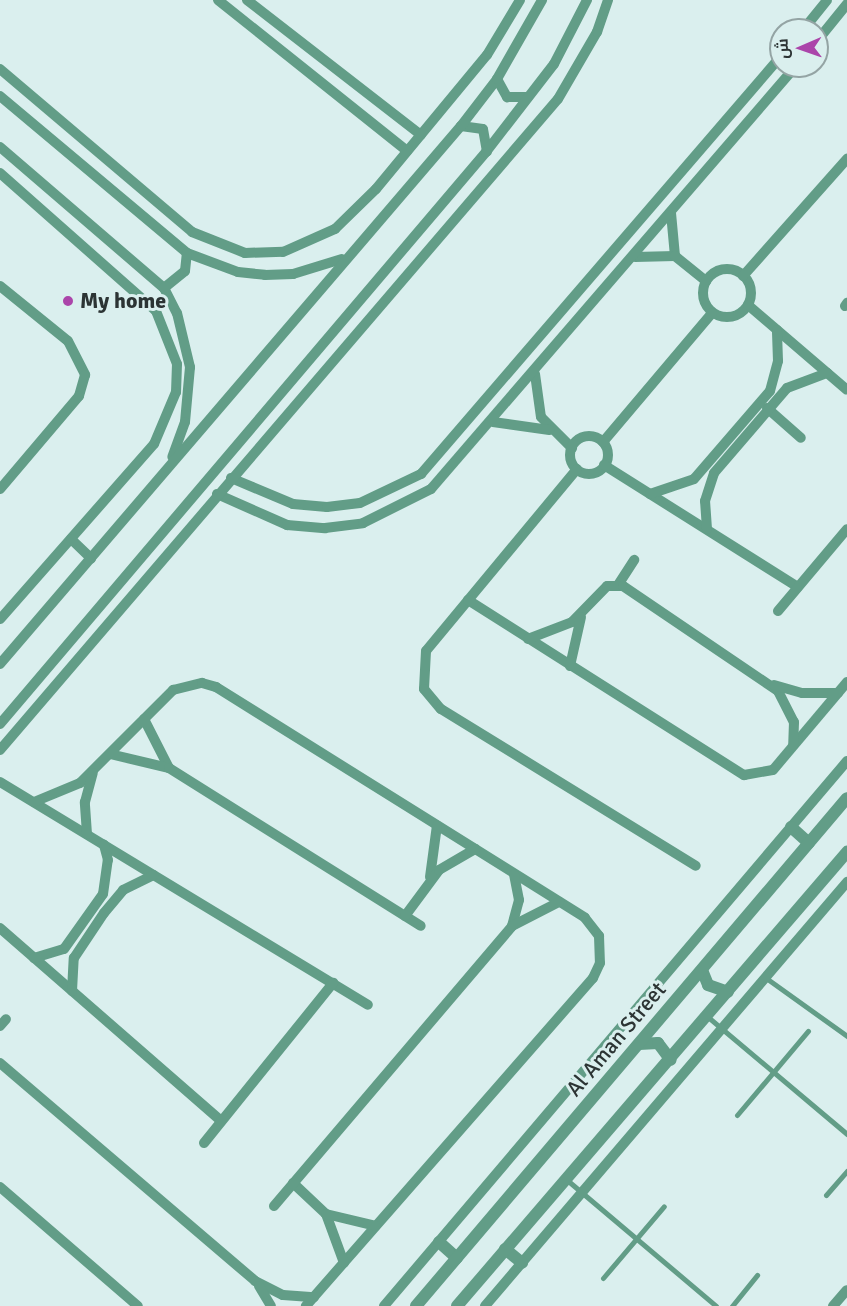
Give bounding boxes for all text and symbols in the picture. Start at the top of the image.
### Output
north arrow [769,18,829,78]
text: ش [773,38,793,59]
place label: My home [80,288,166,314]
marker: My home [61,294,75,308]
street label: Al Aman Street [561,977,671,1101]

